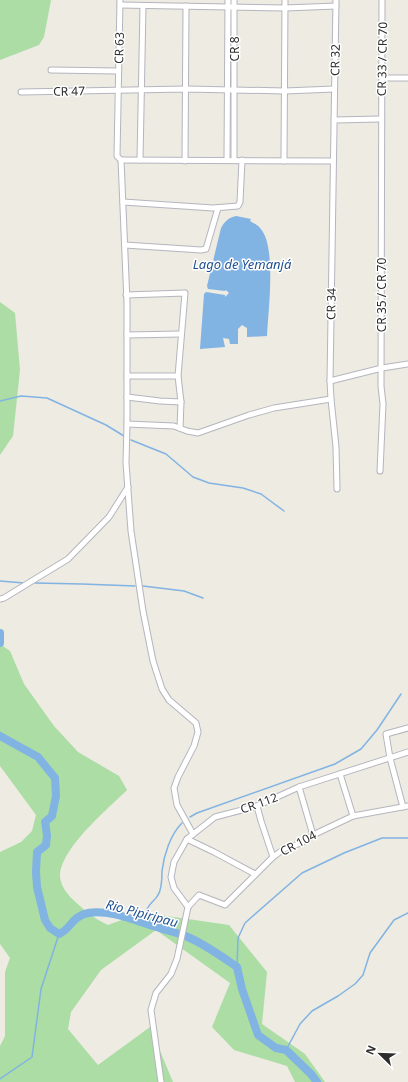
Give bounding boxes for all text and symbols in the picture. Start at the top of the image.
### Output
street label: CR 33 / CR 70 [373,21,391,96]
street label: CR 63 [110,32,128,64]
street label: CR 8 [226,36,243,62]
street label: CR 32 [326,44,344,76]
street label: CR 47 [53,82,85,100]
water label: Lago de Yemanjá [193,255,292,273]
street label: CR 35 / CR 70 [373,258,390,332]
street label: CR 34 [322,288,340,320]
street label: CR 112 [238,788,280,818]
street label: CR 104 [277,826,319,860]
water label: Rio Pipiripau [104,895,181,931]
north arrow [360,1034,400,1074]
text: N [362,1043,379,1057]

